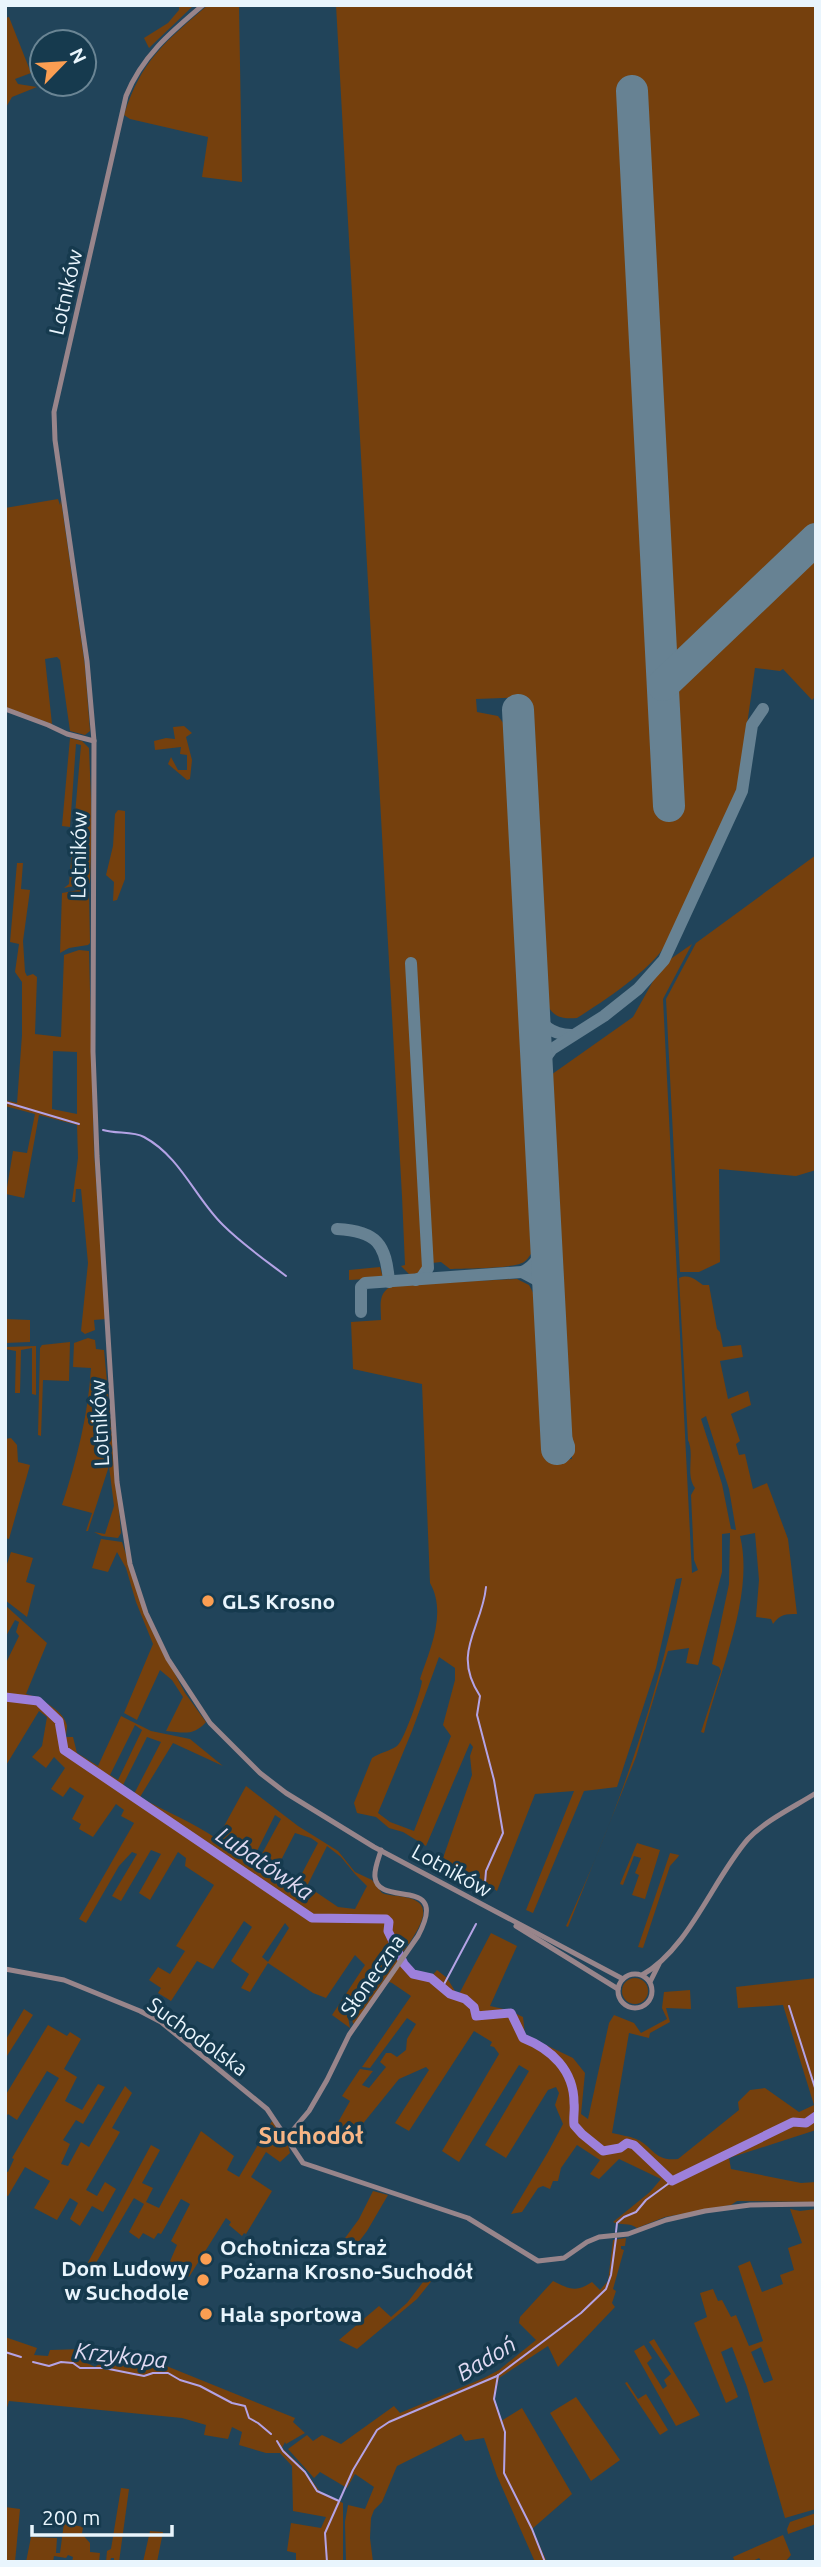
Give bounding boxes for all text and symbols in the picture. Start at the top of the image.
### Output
north arrow [28,28,98,98]
text: N [65,45,91,67]
street label: Lotników [44,247,86,337]
street label: Lotników [65,811,91,899]
street label: Lotników [85,1379,113,1467]
place label: GLS Krosno [222,1589,335,1613]
marker: GLS Krosno [200,1593,216,1609]
water label: Lubatówka [212,1822,318,1904]
street label: Lotników [408,1838,496,1902]
street label: Słoneczna [335,1929,409,2021]
street label: Suchodolska [143,1992,253,2080]
district label: Suchodół [259,2122,364,2149]
place label: Ochotnicza Straż Pożarna Krosno-Suchodół [220,2235,474,2283]
marker: Ochotnicza Straż Pożarna Krosno-Suchodół [198,2251,214,2267]
place label: Dom Ludowy w Suchodole [61,2256,189,2304]
marker: Dom Ludowy w Suchodole [195,2272,211,2288]
place label: Hala sportowa [220,2302,362,2326]
marker: Hala sportowa [198,2306,214,2322]
water label: Badoń [452,2331,520,2385]
water label: Krzykopa [74,2338,168,2372]
scale bar [32,2494,172,2538]
text: 200 m [42,2505,100,2529]

